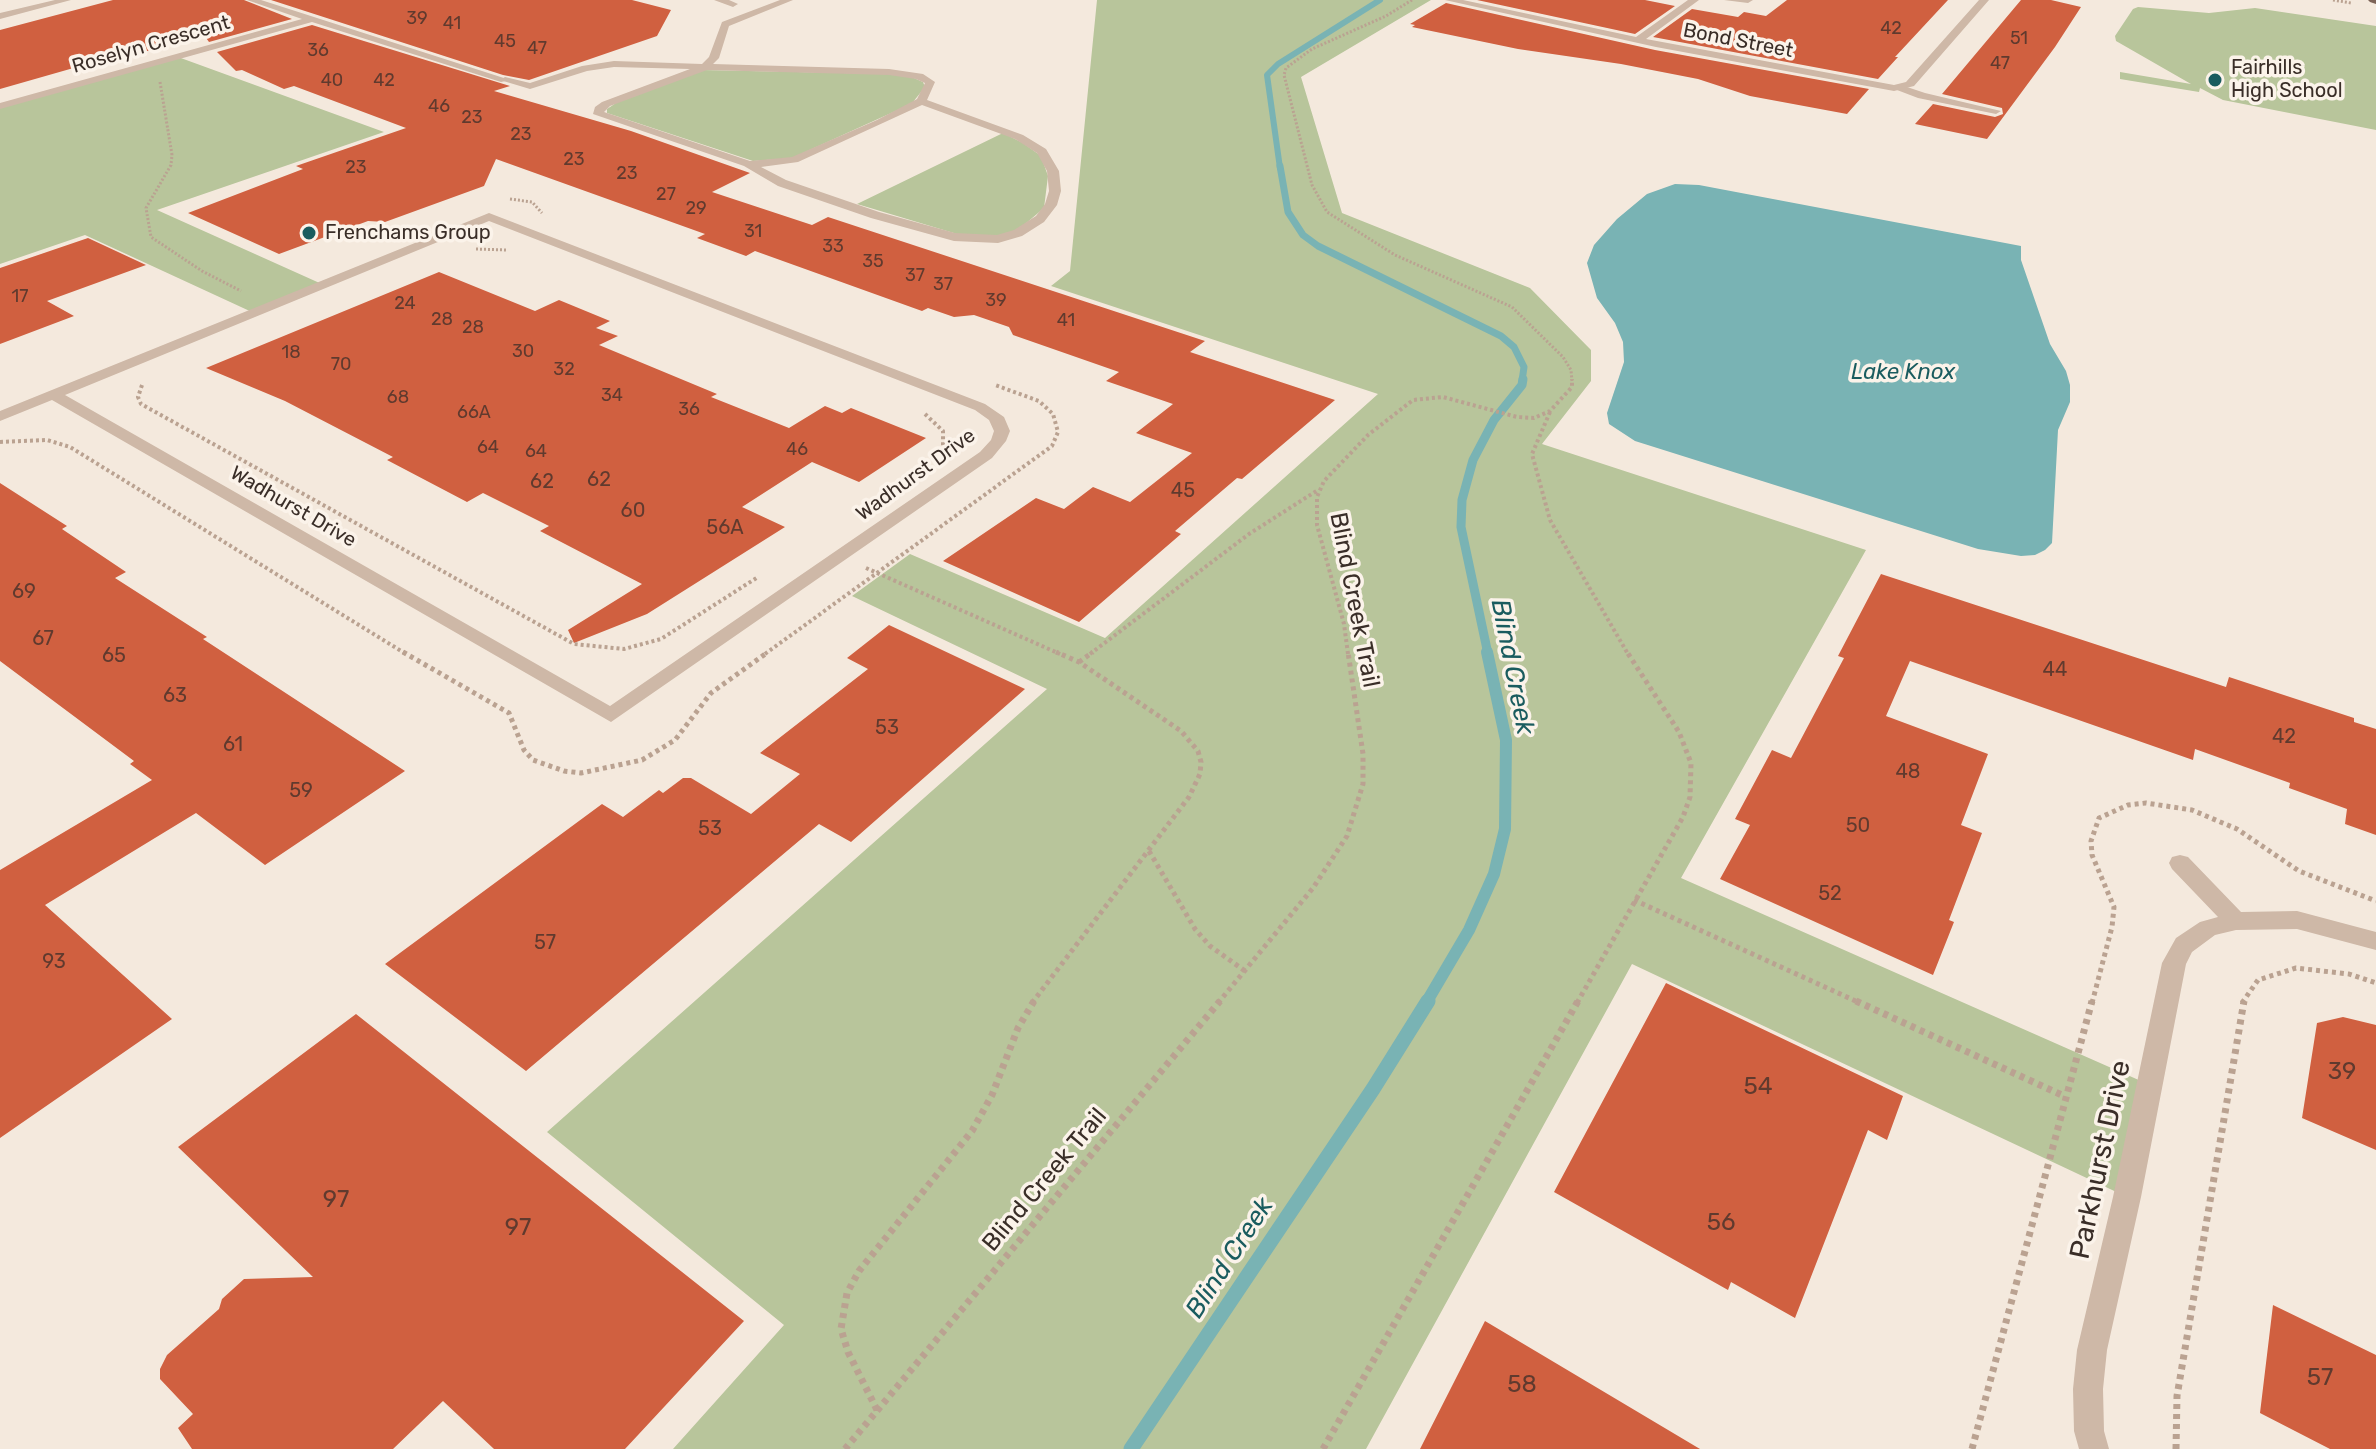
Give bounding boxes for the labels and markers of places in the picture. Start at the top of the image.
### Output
place label: Fairhills High School [2231,56,2343,103]
marker: Fairhills High School [2206,71,2224,89]
place label: Frenchams Group [325,221,491,245]
marker: Frenchams Group [300,224,318,242]

